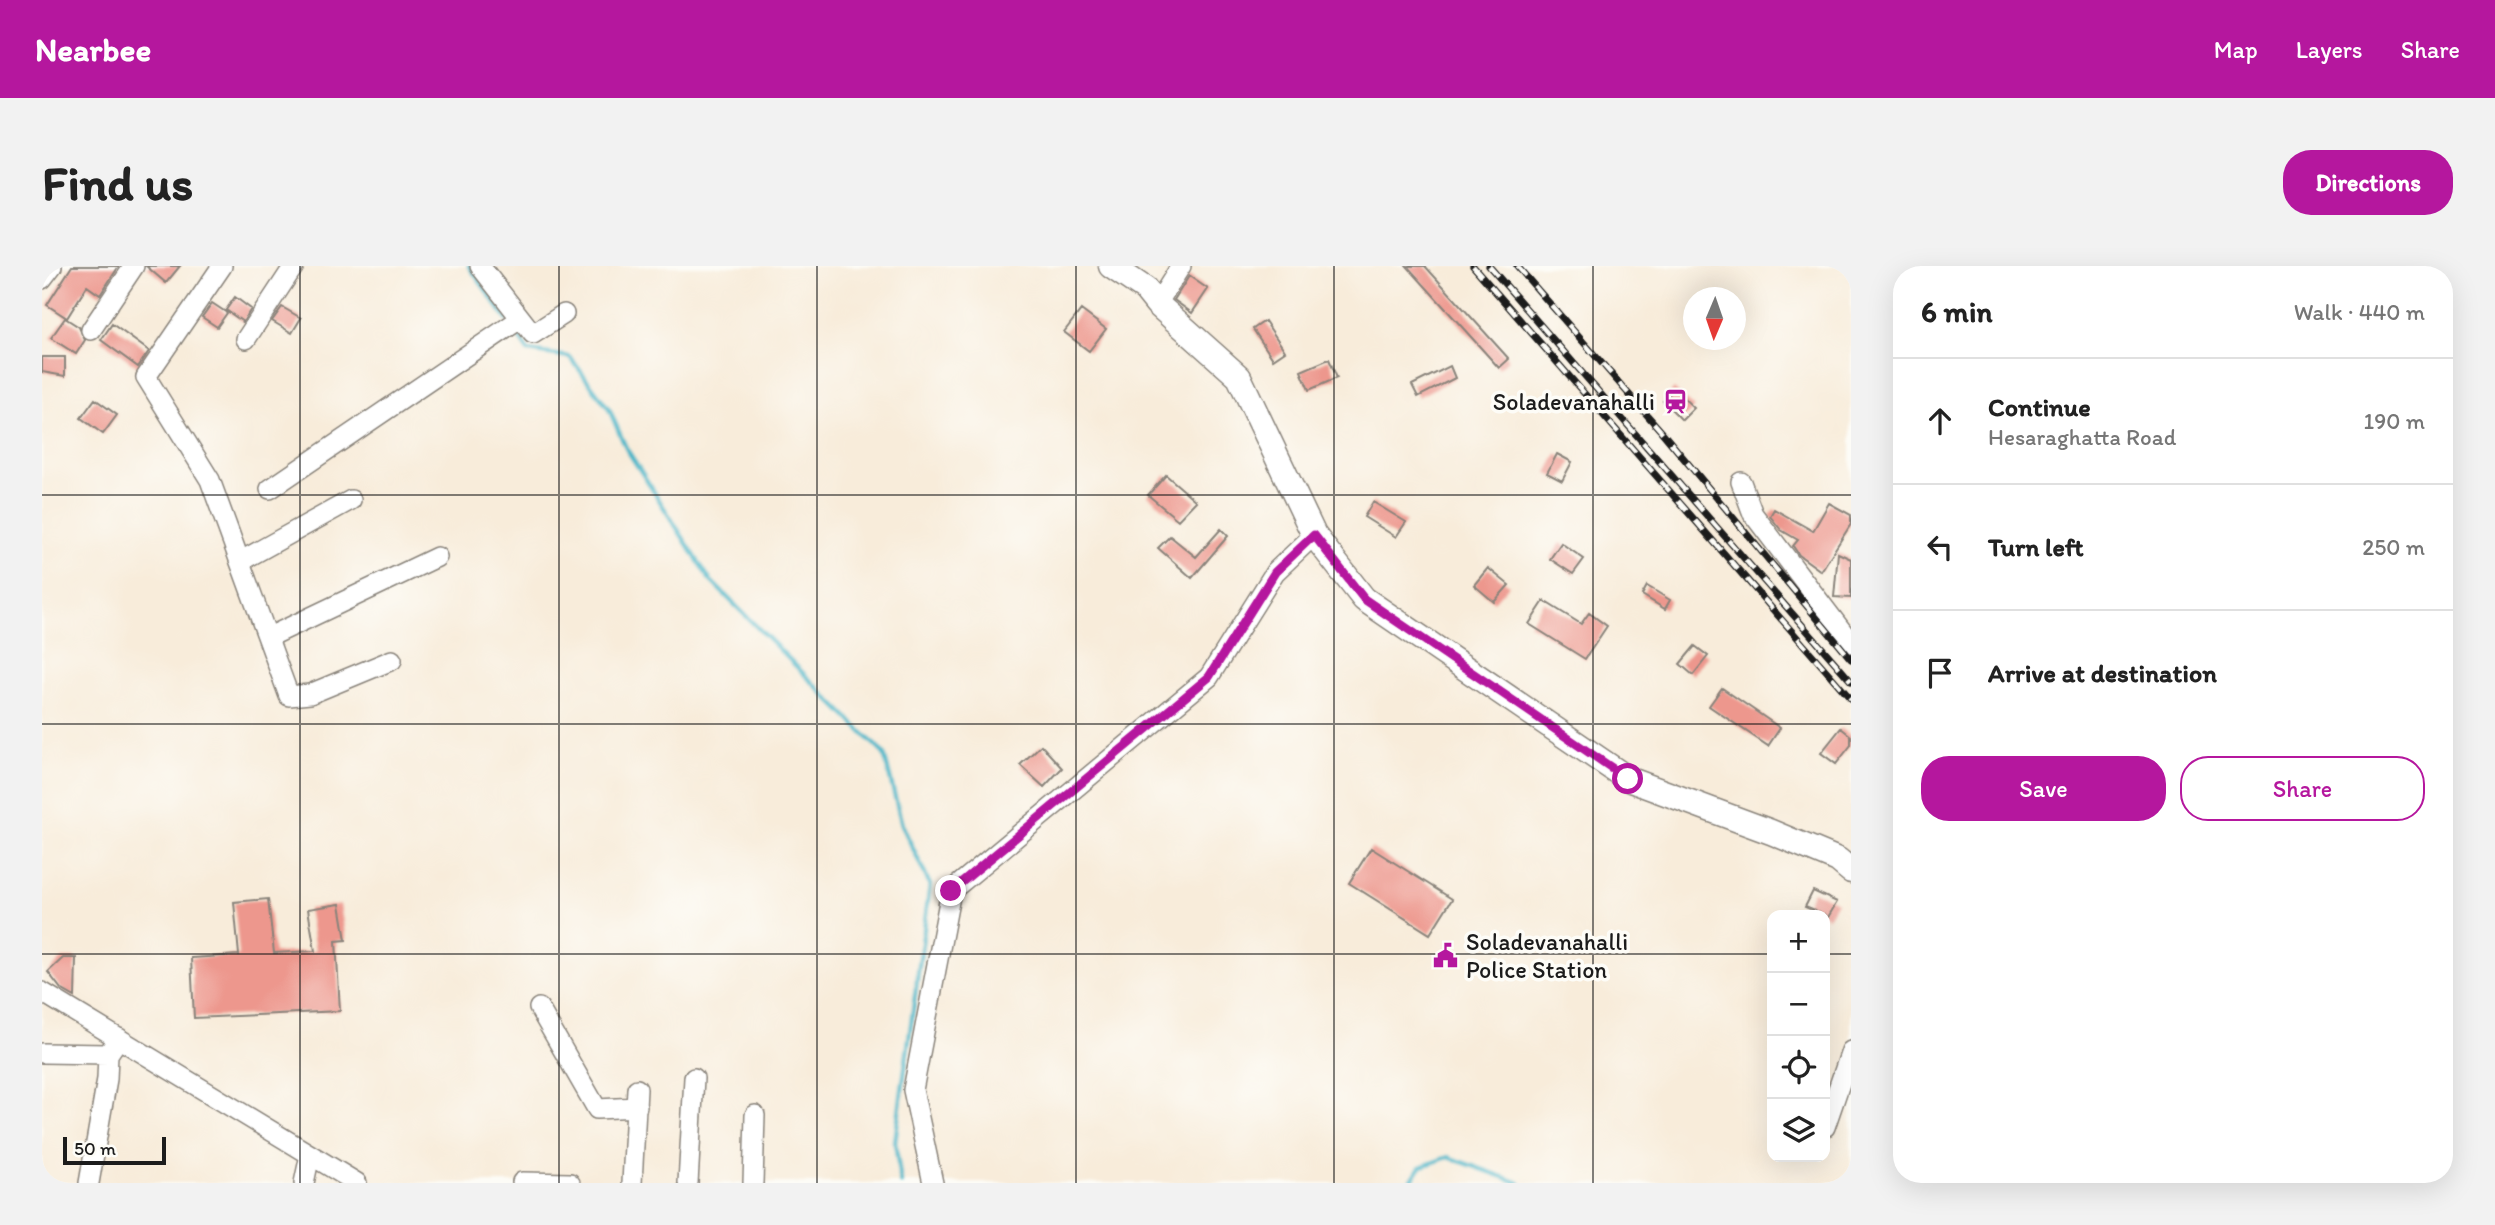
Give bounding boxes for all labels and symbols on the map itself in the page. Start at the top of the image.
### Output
north arrow [1683,287,1746,350]
place label: Soladevanahalli [1493,387,1655,416]
station icon: Soladevanahalli [1661,387,1689,415]
route start [1612,763,1643,794]
route end [935,875,966,906]
place label: Soladevanahalli Police Station [1466,927,1628,984]
public building icon: Soladevanahalli Police Station [1432,941,1460,969]
scale bar [63,1134,166,1166]

